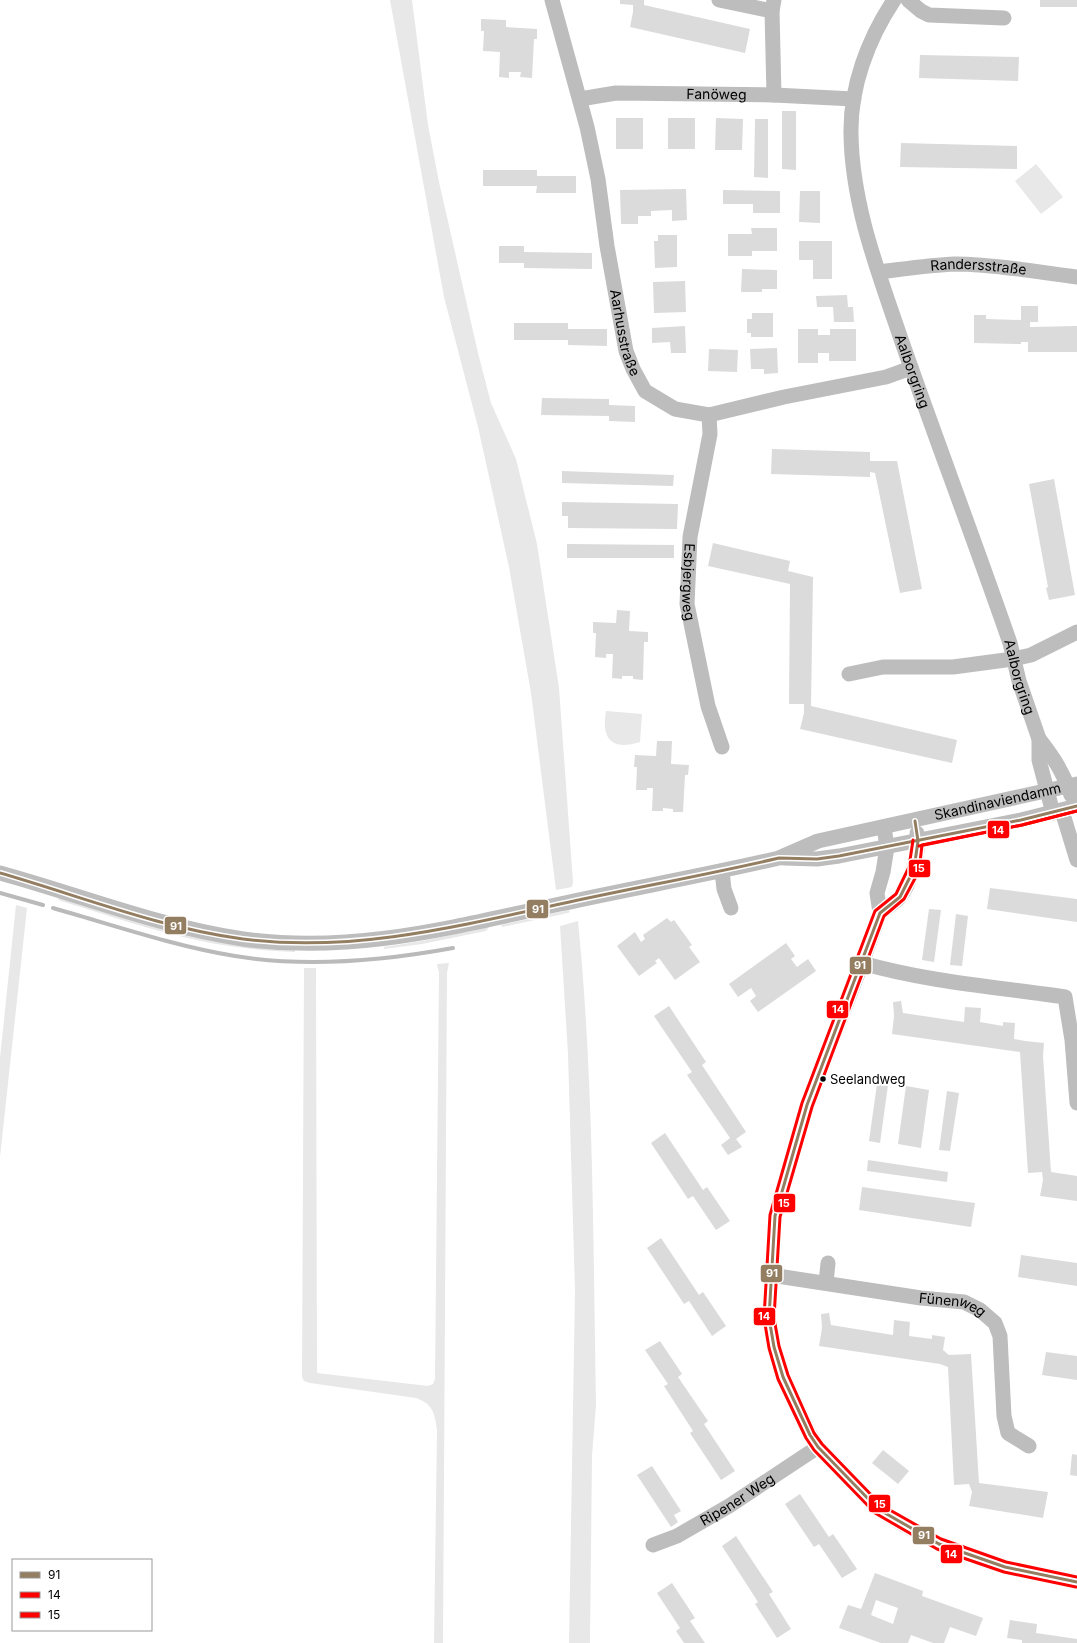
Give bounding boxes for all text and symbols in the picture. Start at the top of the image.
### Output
street label: Fanöweg [686,85,747,103]
street label: Randersstraße [930,255,1028,278]
street label: Aarhusstraße [607,288,644,379]
street label: Aalborgring [892,332,934,410]
street label: Esbjergweg [679,543,699,622]
street label: Aalborgring [1001,638,1039,717]
street label: Skandinaviendamm [932,779,1062,823]
line badge: 14 [987,820,1010,839]
text: 14 [992,823,1004,837]
line badge: 15 [908,859,931,878]
text: 15 [913,861,925,875]
line badge: 91 [526,899,549,919]
text: 91 [532,902,544,916]
line badge: 91 [164,916,187,935]
text: 91 [170,919,182,933]
line badge: 91 [849,956,872,975]
text: 91 [854,958,866,972]
line badge: 14 [826,1000,849,1019]
text: 14 [832,1002,844,1016]
place label: Seelandweg [830,1071,906,1087]
marker: Seelandweg [818,1074,828,1084]
line badge: 15 [773,1193,796,1213]
text: 15 [778,1196,790,1210]
line badge: 91 [760,1264,783,1283]
text: 91 [766,1266,778,1280]
street label: Fünenweg [918,1289,990,1320]
line badge: 14 [753,1307,776,1326]
text: 14 [758,1309,770,1323]
street label: Ripener Weg [697,1469,777,1529]
line badge: 15 [868,1494,891,1513]
text: 15 [874,1497,886,1511]
line badge: 91 [912,1526,935,1545]
text: 91 [918,1528,930,1542]
line badge: 14 [940,1544,963,1564]
text: 14 [945,1547,957,1561]
legend [12,1559,152,1631]
text: 91 [48,1567,60,1582]
text: 14 [48,1587,61,1602]
text: 15 [48,1607,60,1622]

